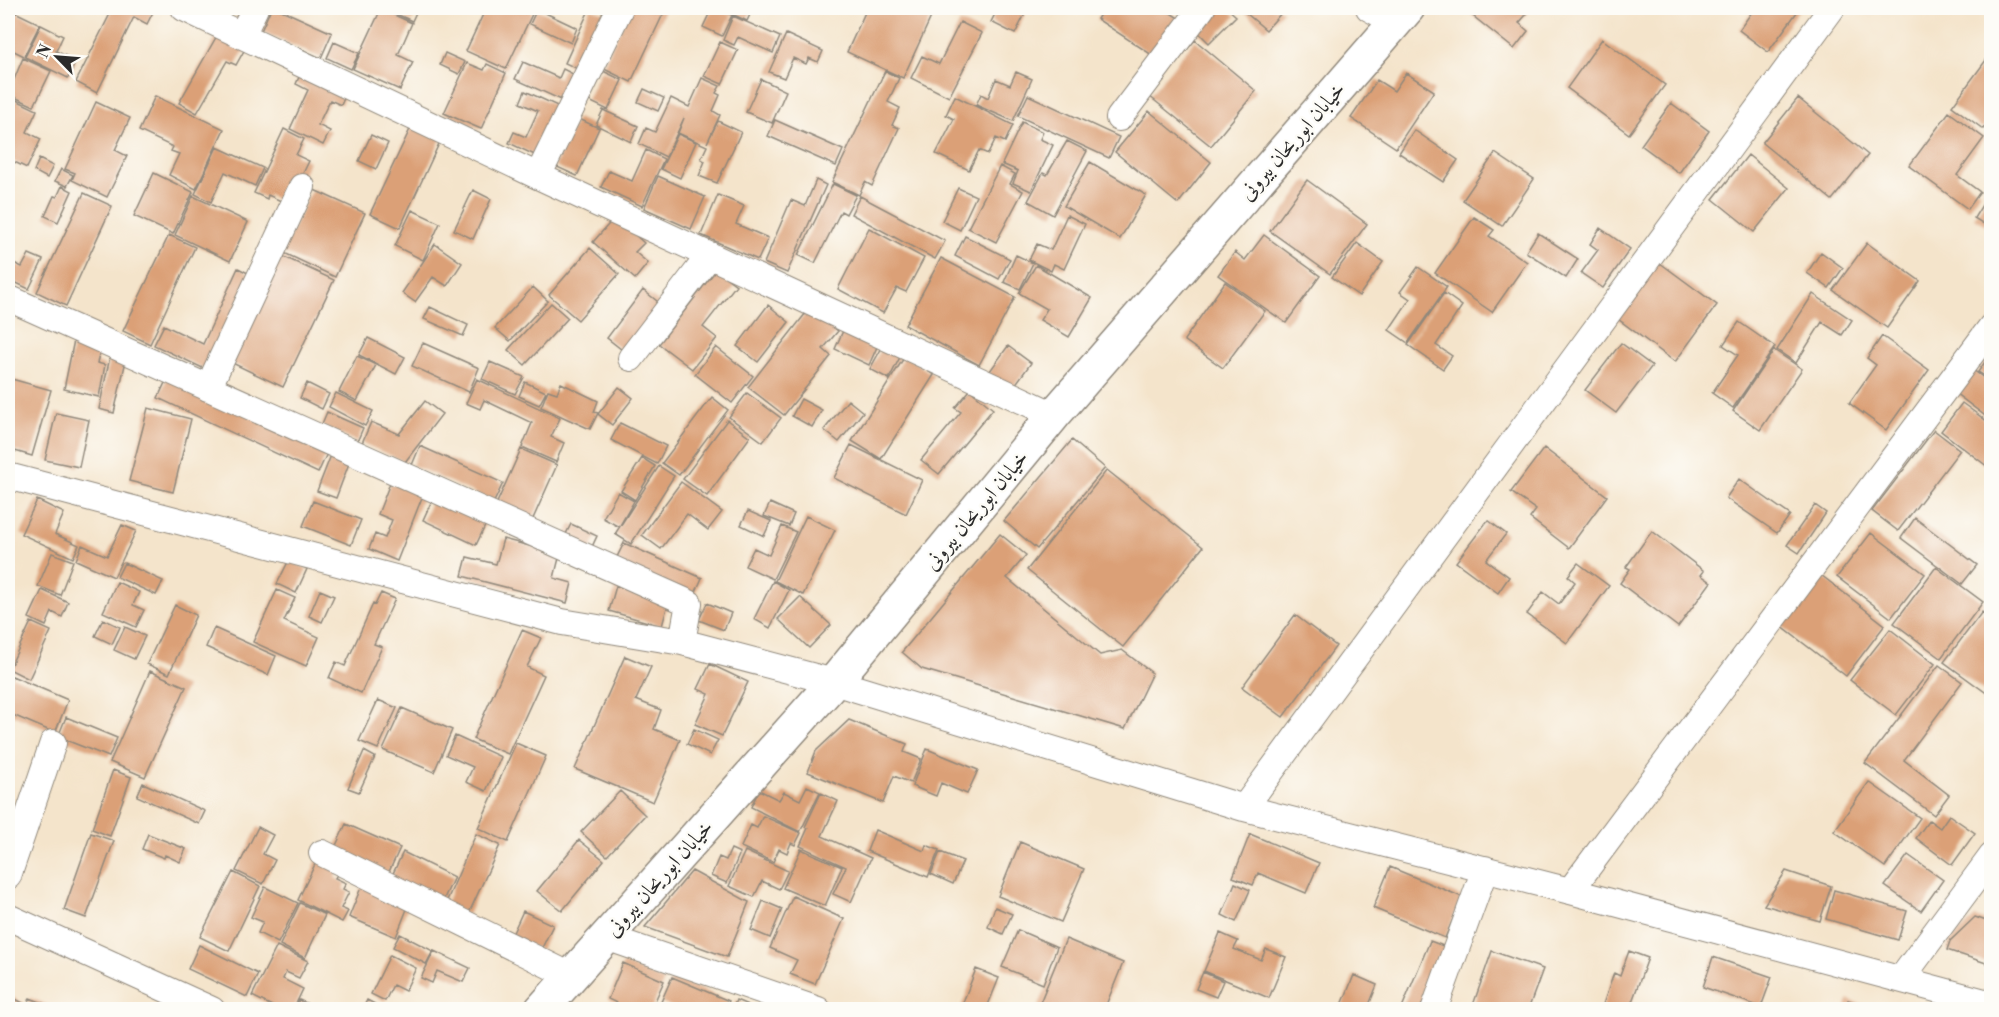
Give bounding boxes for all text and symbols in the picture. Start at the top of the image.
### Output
north arrow [27,27,87,87]
text: N [33,41,56,61]
street label: خیابان ابوریحان بیرونی [1234,77,1351,206]
street label: خیابان ابوریحان بیرونی [919,445,1035,576]
street label: خیابان ابوریحان بیرونی [600,815,719,943]

